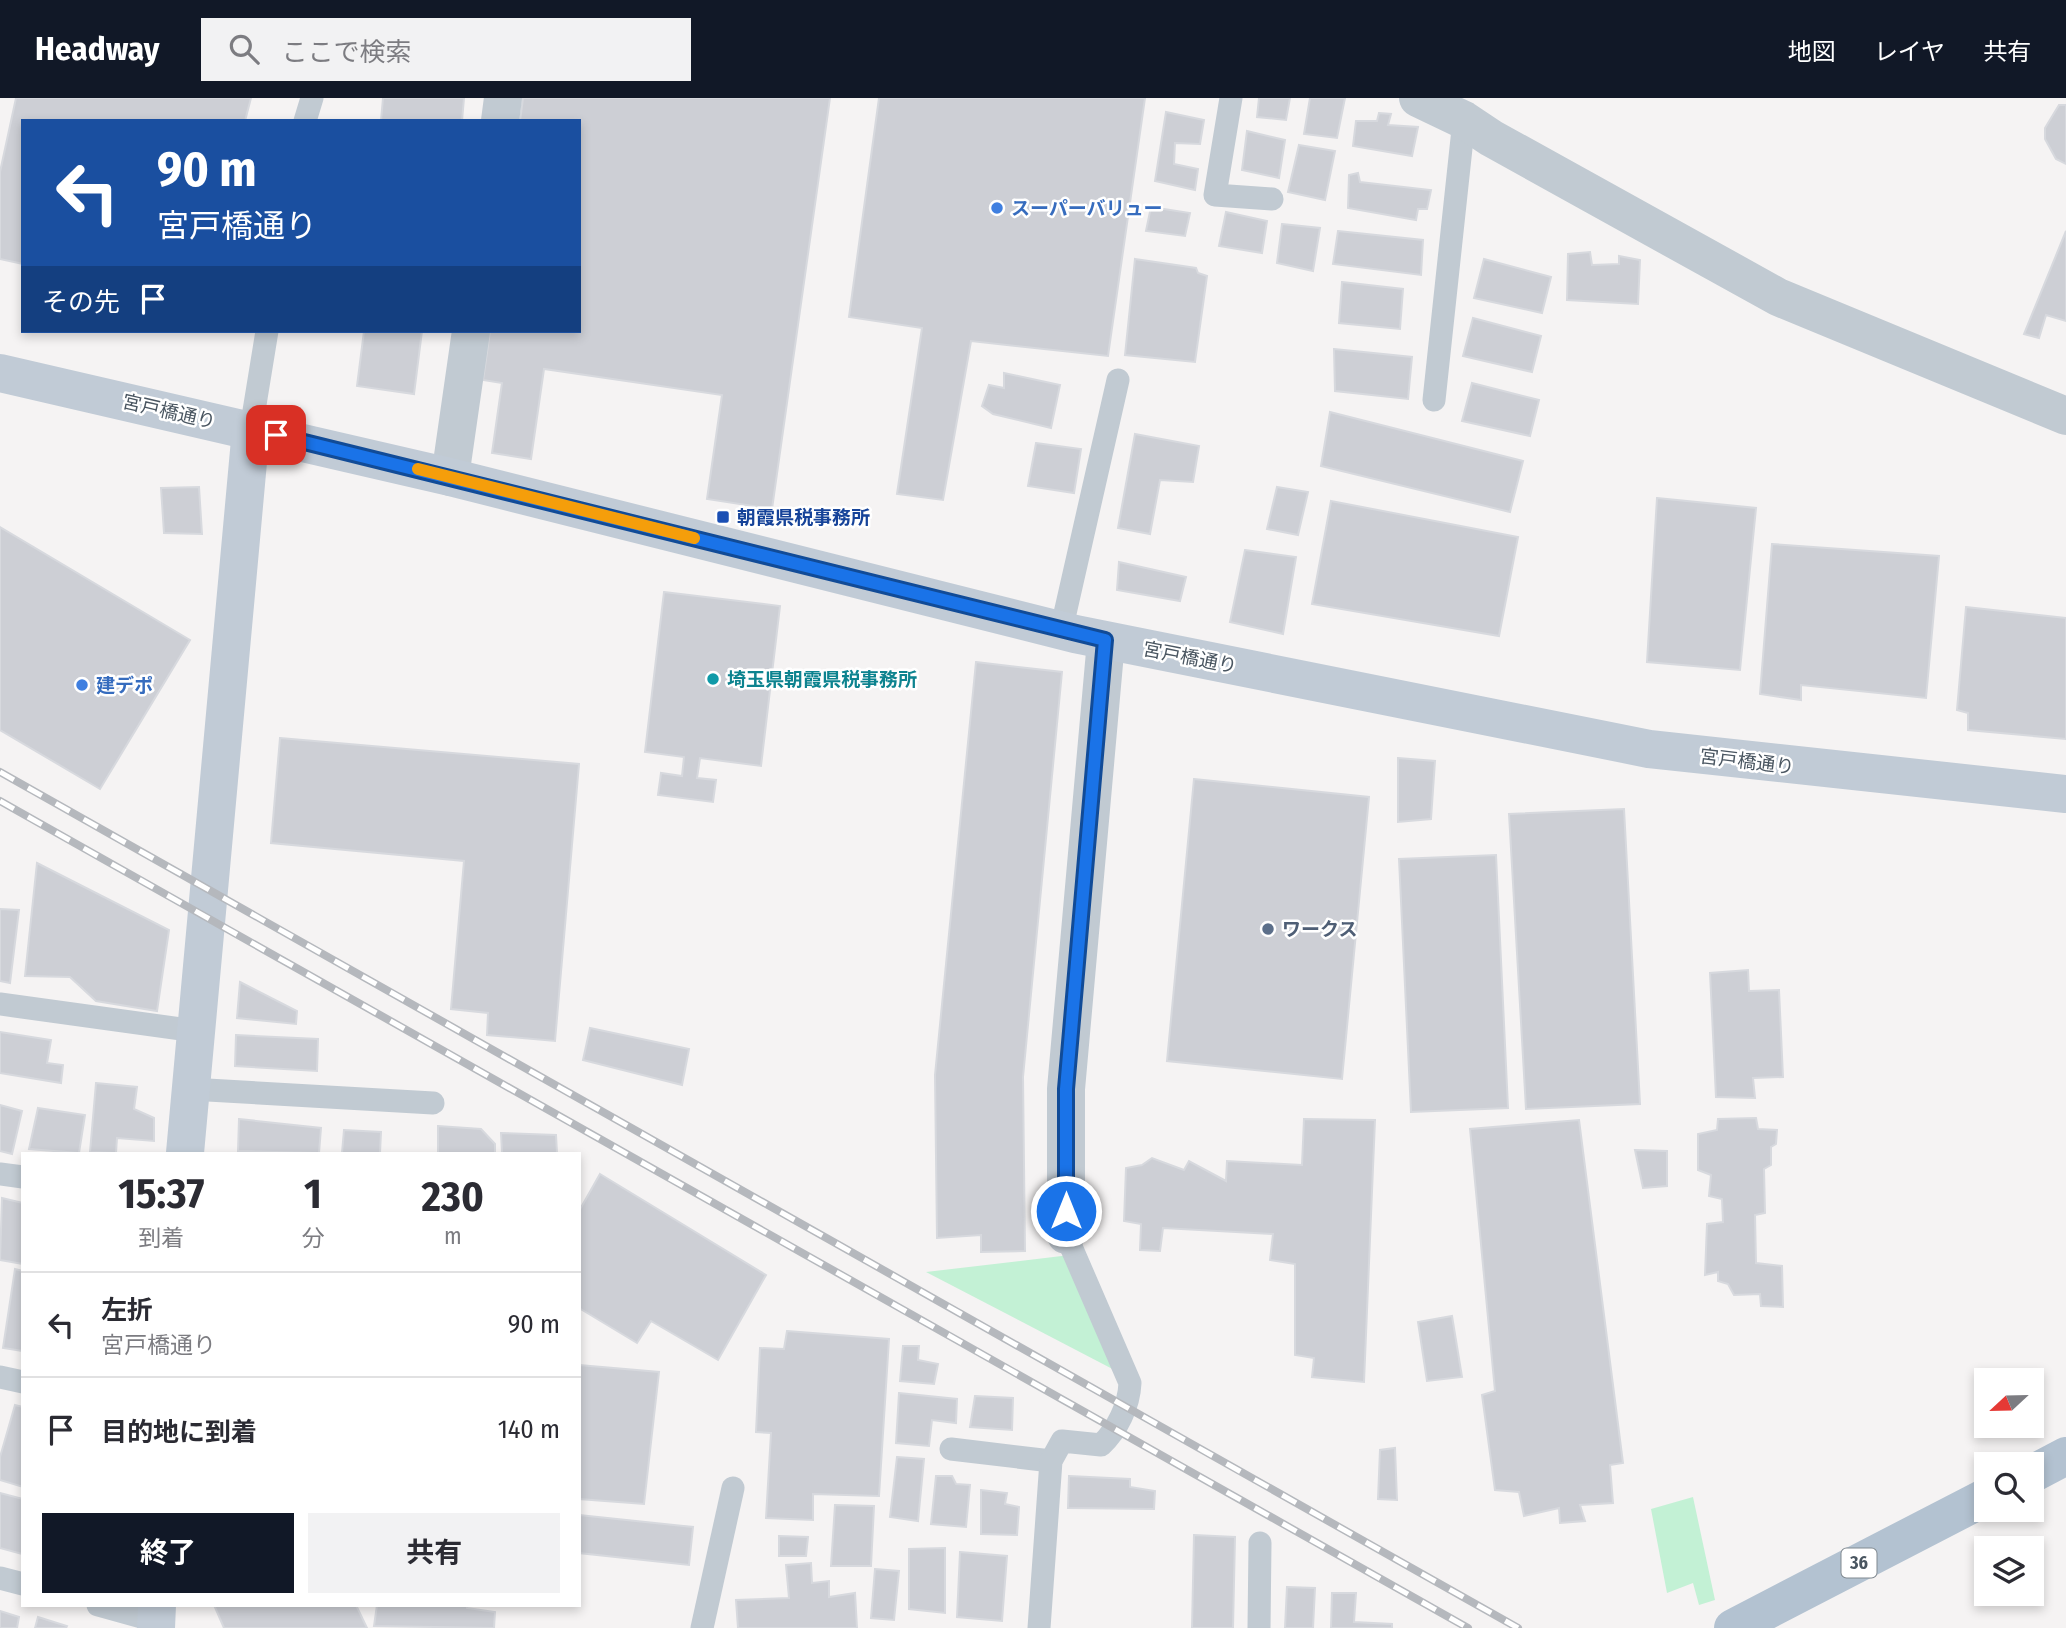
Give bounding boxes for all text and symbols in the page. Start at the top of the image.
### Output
search box [201,18,691,81]
text: Headway [35,29,159,69]
icon: search [225,30,263,68]
text: ここで検索 [281,37,412,68]
text: 地図 [1788,38,1836,66]
text: レイヤ [1874,38,1945,66]
text: 共有 [1983,38,2031,66]
text: 90 m [157,140,257,199]
icon: left [42,147,133,238]
place label: スーパーバリュー [1011,197,1163,220]
marker: スーパーバリュー [989,200,1005,216]
text: 宮戸橋通り [157,207,317,245]
icon: arrive [134,280,172,318]
text: その先 [42,287,120,318]
street label: 宮戸橋通り [120,390,218,433]
pin [246,405,306,465]
icon: arrive [257,416,295,454]
place label: 朝霞県税事務所 [737,506,870,529]
marker: 朝霞県税事務所 [715,509,731,525]
street label: 宮戸橋通り [1141,637,1239,678]
place label: 埼玉県朝霞県税事務所 [727,668,917,691]
marker: 埼玉県朝霞県税事務所 [705,671,721,687]
place label: 建デポ [96,674,153,697]
marker: 建デポ [74,677,90,693]
street label: 宮戸橋通り [1698,744,1795,779]
place label: ワークス [1282,918,1357,941]
marker: ワークス [1260,921,1276,937]
text: 15:37 [118,1169,204,1219]
text: 1 [304,1169,322,1219]
text: 230 [422,1172,484,1222]
position arrow [1029,1174,1103,1248]
text: m [444,1222,462,1250]
text: 到着 [138,1224,184,1252]
text: 分 [301,1224,324,1252]
text: 左折 [101,1295,153,1326]
icon: left [42,1306,80,1344]
text: 90 m [508,1309,560,1340]
text: 宮戸橋通り [101,1331,216,1359]
north arrow [1974,1368,2044,1438]
map controls [1974,1368,2044,1606]
icon: arrive [42,1411,80,1449]
text: 140 m [498,1414,560,1445]
text: 目的地に到着 [101,1417,257,1448]
button: search [1974,1452,2044,1522]
button: 終了 [42,1513,294,1593]
button: 共有 [308,1513,560,1593]
button: layers [1974,1536,2044,1606]
road number: 36 [1842,1548,1876,1578]

